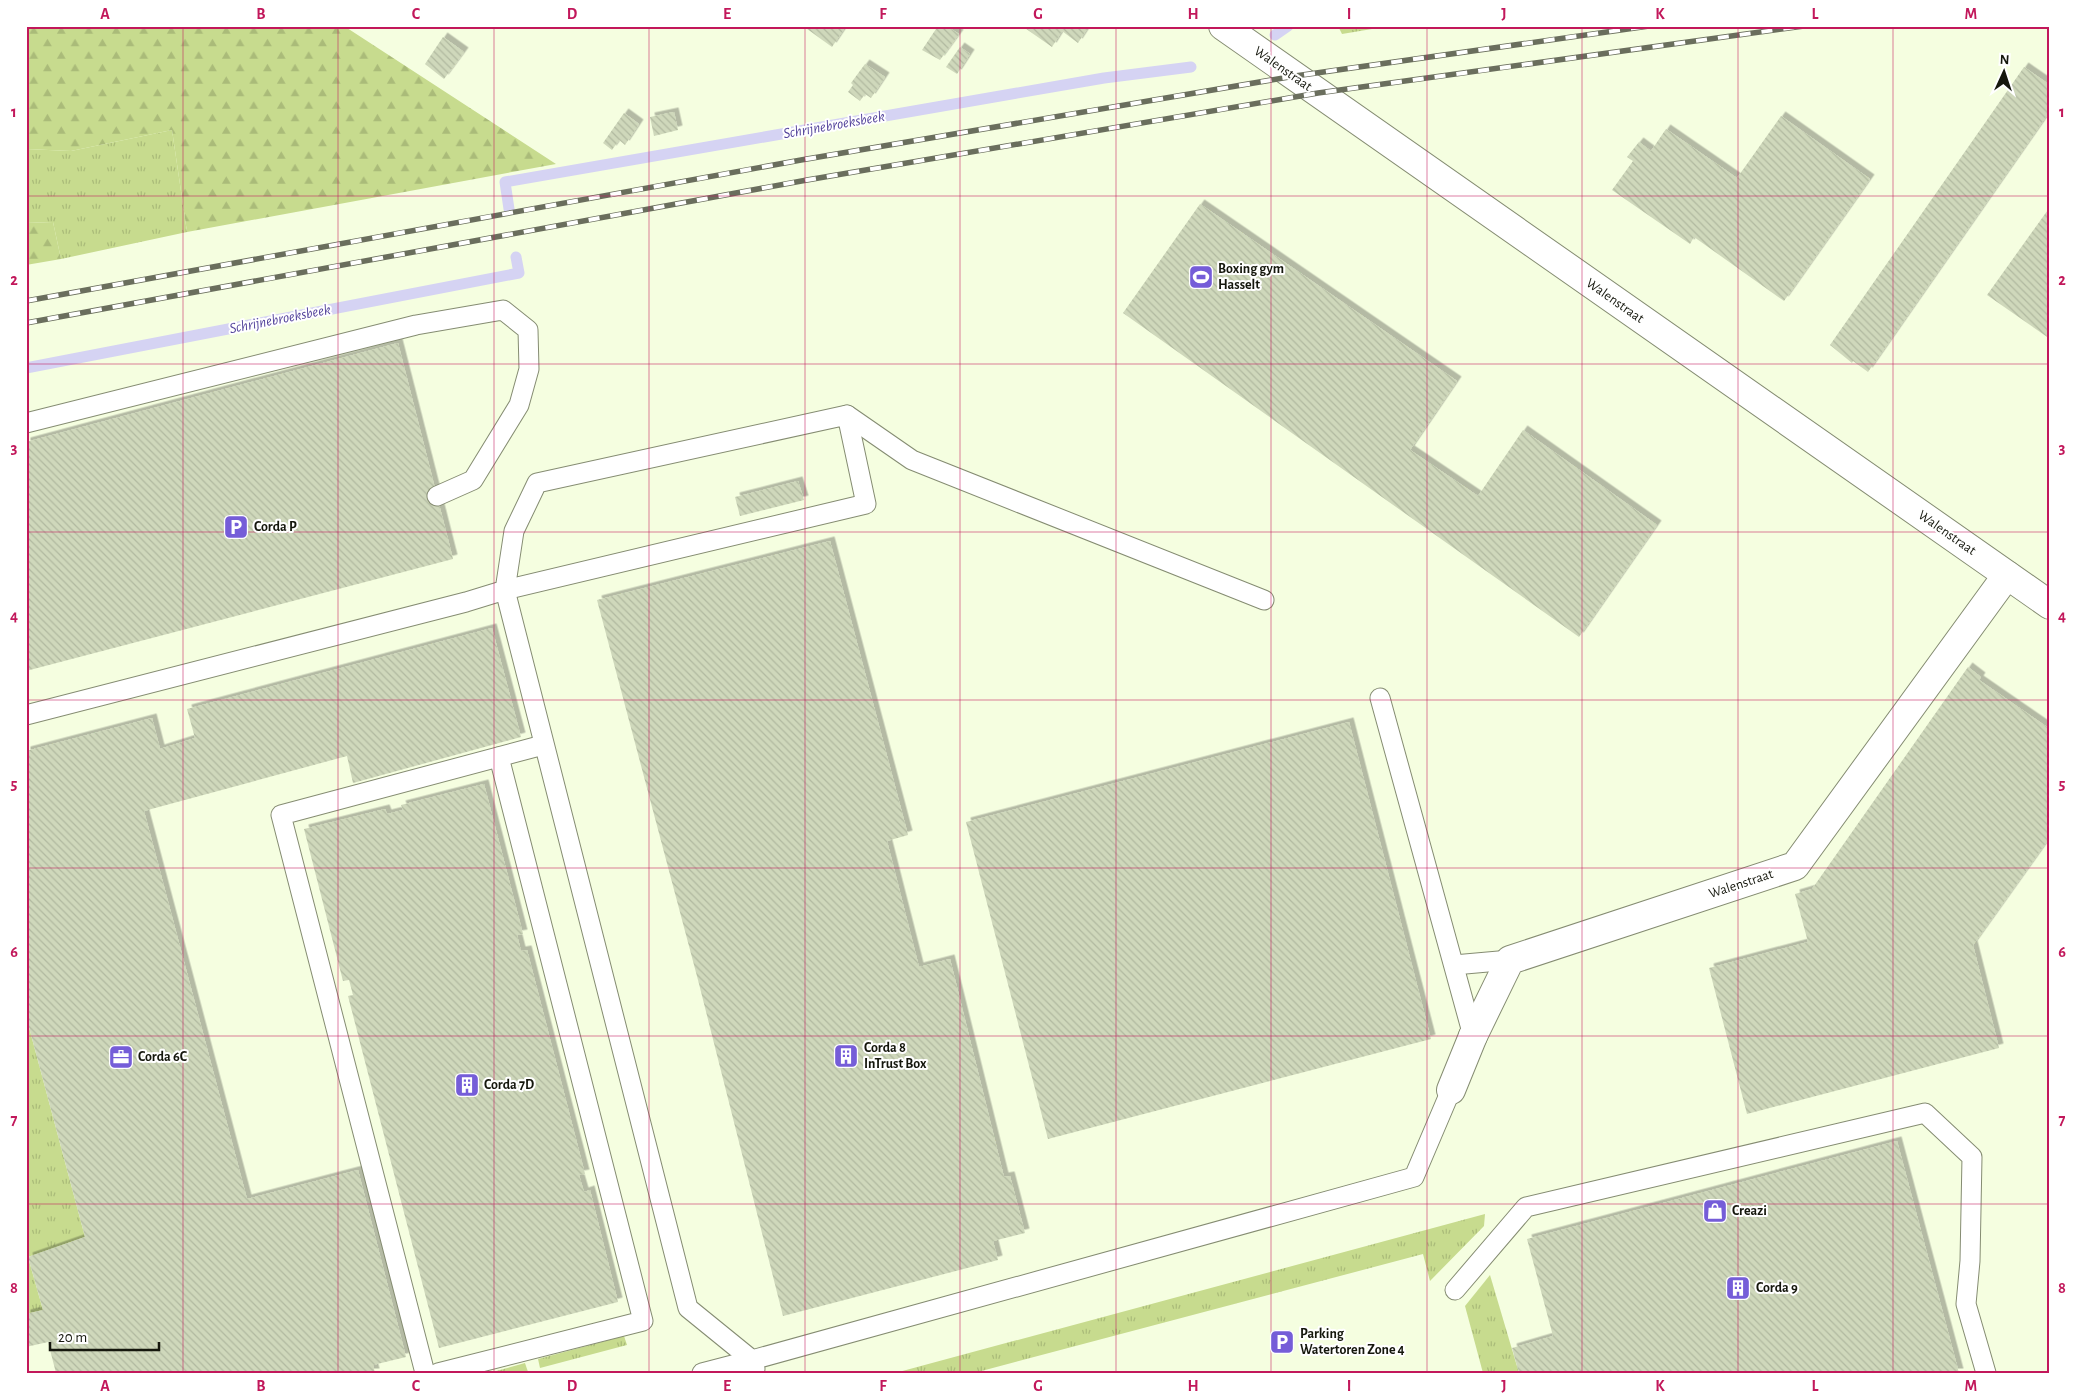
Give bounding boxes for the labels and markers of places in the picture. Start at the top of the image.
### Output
place label: Boxing gym Hasselt [1218,262,1284,292]
sports icon: Boxing gym Hasselt [1188,264,1214,290]
parking icon: Corda P [223,514,249,540]
place label: Corda P [254,520,297,534]
place label: Corda 8 InTrust Box [864,1041,927,1071]
building icon: Corda 8 InTrust Box [833,1043,859,1069]
office icon: Corda 6C [108,1044,134,1070]
place label: Corda 6C [138,1050,188,1064]
building icon: Corda 7D [454,1072,480,1098]
place label: Corda 7D [484,1078,534,1092]
shop icon: Creazi [1702,1198,1728,1224]
place label: Creazi [1732,1204,1767,1218]
building icon: Corda 9 [1725,1275,1751,1301]
place label: Corda 9 [1756,1281,1798,1295]
place label: Parking Watertoren Zone 4 [1300,1327,1405,1357]
parking icon: Parking Watertoren Zone 4 [1269,1329,1295,1355]

